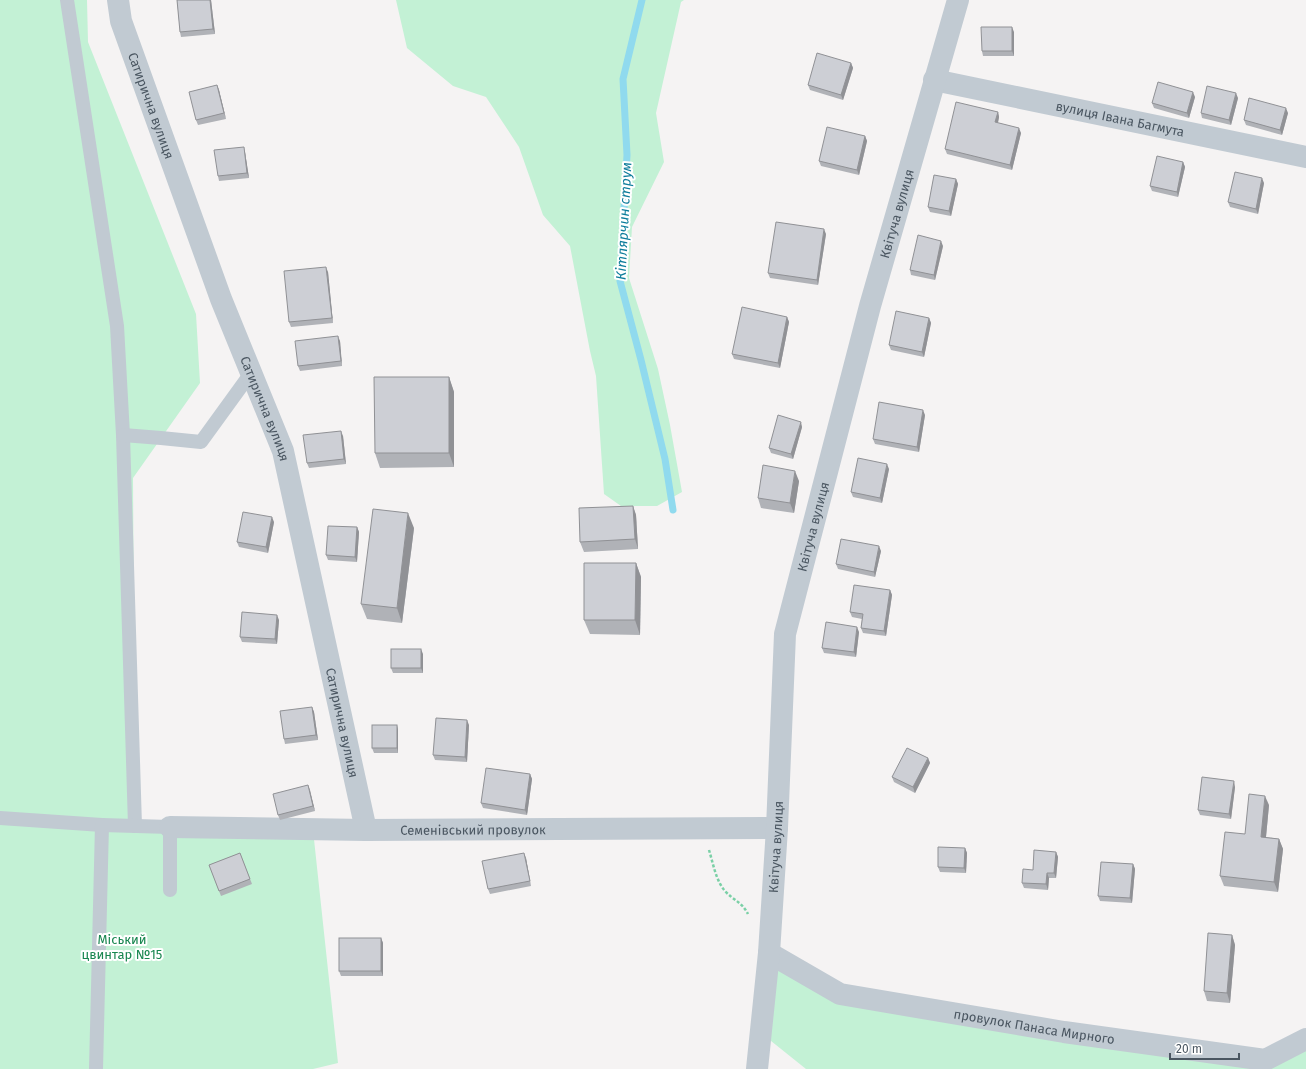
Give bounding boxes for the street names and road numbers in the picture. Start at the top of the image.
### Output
street label: Сатирична вулиця [125,50,177,161]
street label: вулиця Івана Багмута [1055,98,1186,139]
street label: Квітуча вулиця [877,167,917,260]
street label: Сатирична вулиця [238,354,293,463]
street label: Квітуча вулиця [794,480,832,573]
street label: Сатирична вулиця [323,666,362,779]
street label: Квітуча вулиця [765,800,786,893]
street label: Семенівський провулок [400,822,546,837]
street label: провулок Панаса Мирного [953,1006,1116,1046]

